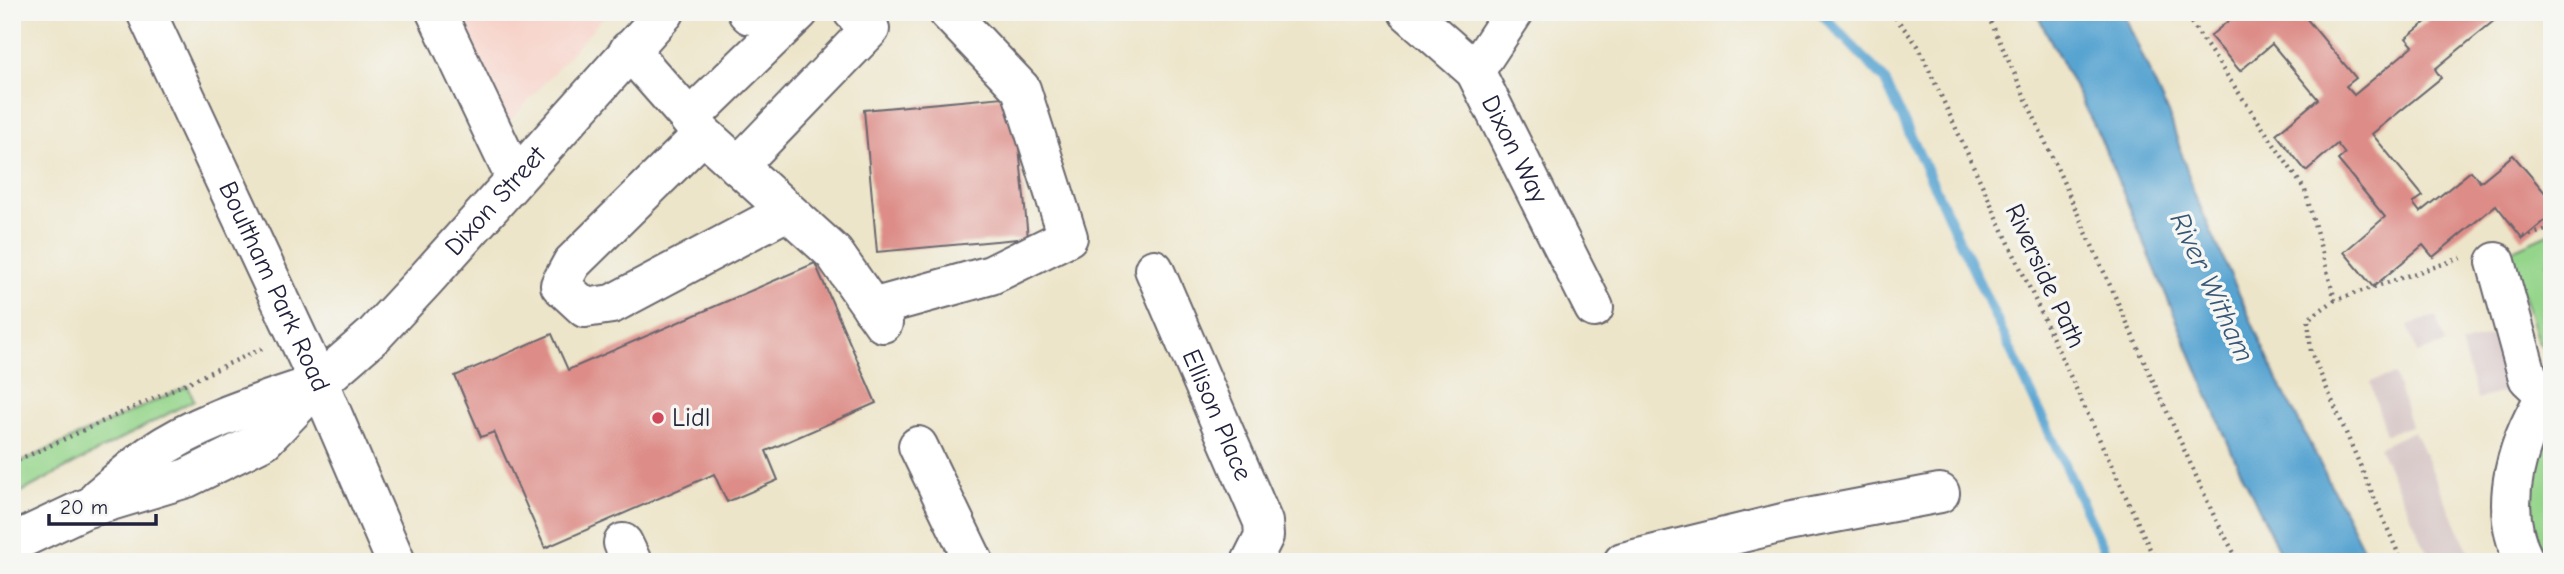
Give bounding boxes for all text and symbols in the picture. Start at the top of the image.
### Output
street label: Dixon Way [1475,91,1554,209]
street label: Dixon Street [439,139,553,262]
street label: Boultham Park Road [212,177,336,396]
street label: Riverside Path [1999,199,2091,353]
water label: River Witham [2163,207,2261,367]
street label: Ellison Place [1175,345,1258,485]
place label: Lidl [672,403,710,433]
marker: Lidl [650,410,666,426]
scale bar [49,483,156,527]
text: 20 m [60,495,108,519]

